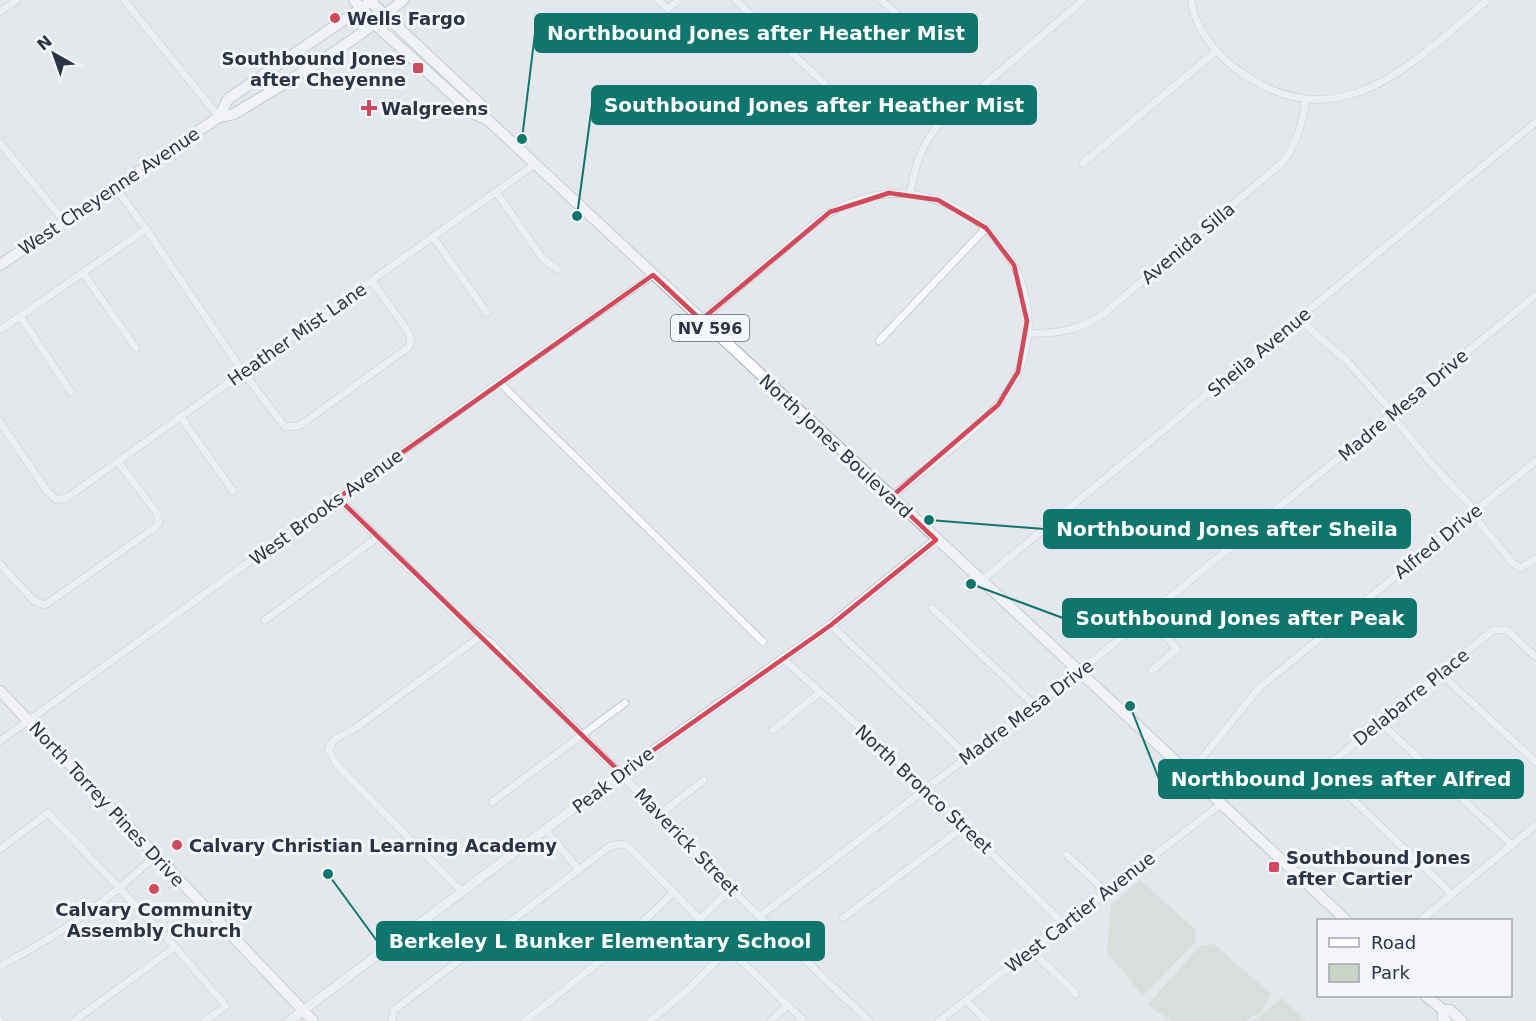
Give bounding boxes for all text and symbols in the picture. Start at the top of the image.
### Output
place label: Wells Fargo [347,8,465,29]
marker: Wells Fargo [328,11,342,25]
callout: Northbound Jones after Heather Mist [535,14,977,52]
text: Northbound Jones after Heather Mist [547,21,966,45]
north arrow [24,24,84,84]
text: N [33,31,56,54]
place label: Southbound Jones after Cheyenne [222,48,406,90]
marker: Southbound Jones after Cheyenne [411,61,425,75]
callout: Southbound Jones after Heather Mist [592,86,1036,124]
text: Southbound Jones after Heather Mist [604,93,1025,117]
place label: Walgreens [381,98,488,119]
marker: Walgreens [362,101,376,115]
street label: West Cheyenne Avenue [15,123,203,259]
street label: Avenida Silla [1137,198,1239,288]
street label: Heather Mist Lane [224,278,370,390]
street label: Sheila Avenue [1203,303,1315,401]
road number: NV 596 [671,315,749,341]
street label: Madre Mesa Drive [1334,345,1472,465]
street label: North Jones Boulevard [755,370,917,522]
street label: West Brooks Avenue [245,444,407,570]
street label: Alfred Drive [1390,499,1486,583]
callout: Northbound Jones after Sheila [1044,510,1410,548]
text: Northbound Jones after Sheila [1056,517,1398,541]
callout: Southbound Jones after Peak [1063,599,1416,637]
text: Southbound Jones after Peak [1075,606,1405,630]
street label: Delabarre Place [1349,644,1473,750]
street label: Madre Mesa Drive [955,655,1097,769]
street label: North Torrey Pines Drive [25,717,189,891]
street label: North Bronco Street [851,720,997,858]
street label: Peak Drive [568,743,658,817]
callout: Northbound Jones after Alfred [1159,760,1523,798]
text: Northbound Jones after Alfred [1171,767,1511,791]
street label: Maverick Street [630,784,744,900]
place label: Calvary Christian Learning Academy [189,835,557,856]
marker: Calvary Christian Learning Academy [170,838,184,852]
street label: West Cartier Avenue [1001,847,1159,977]
place label: Southbound Jones after Cartier [1286,847,1470,889]
marker: Southbound Jones after Cartier [1267,860,1281,874]
marker: Calvary Community Assembly Church [147,882,161,896]
place label: Calvary Community Assembly Church [55,899,253,941]
legend [1317,919,1512,997]
callout: Berkeley L Bunker Elementary School [377,922,824,960]
text: Berkeley L Bunker Elementary School [389,929,811,953]
text: Road [1371,932,1416,953]
text: Park [1371,962,1410,983]

